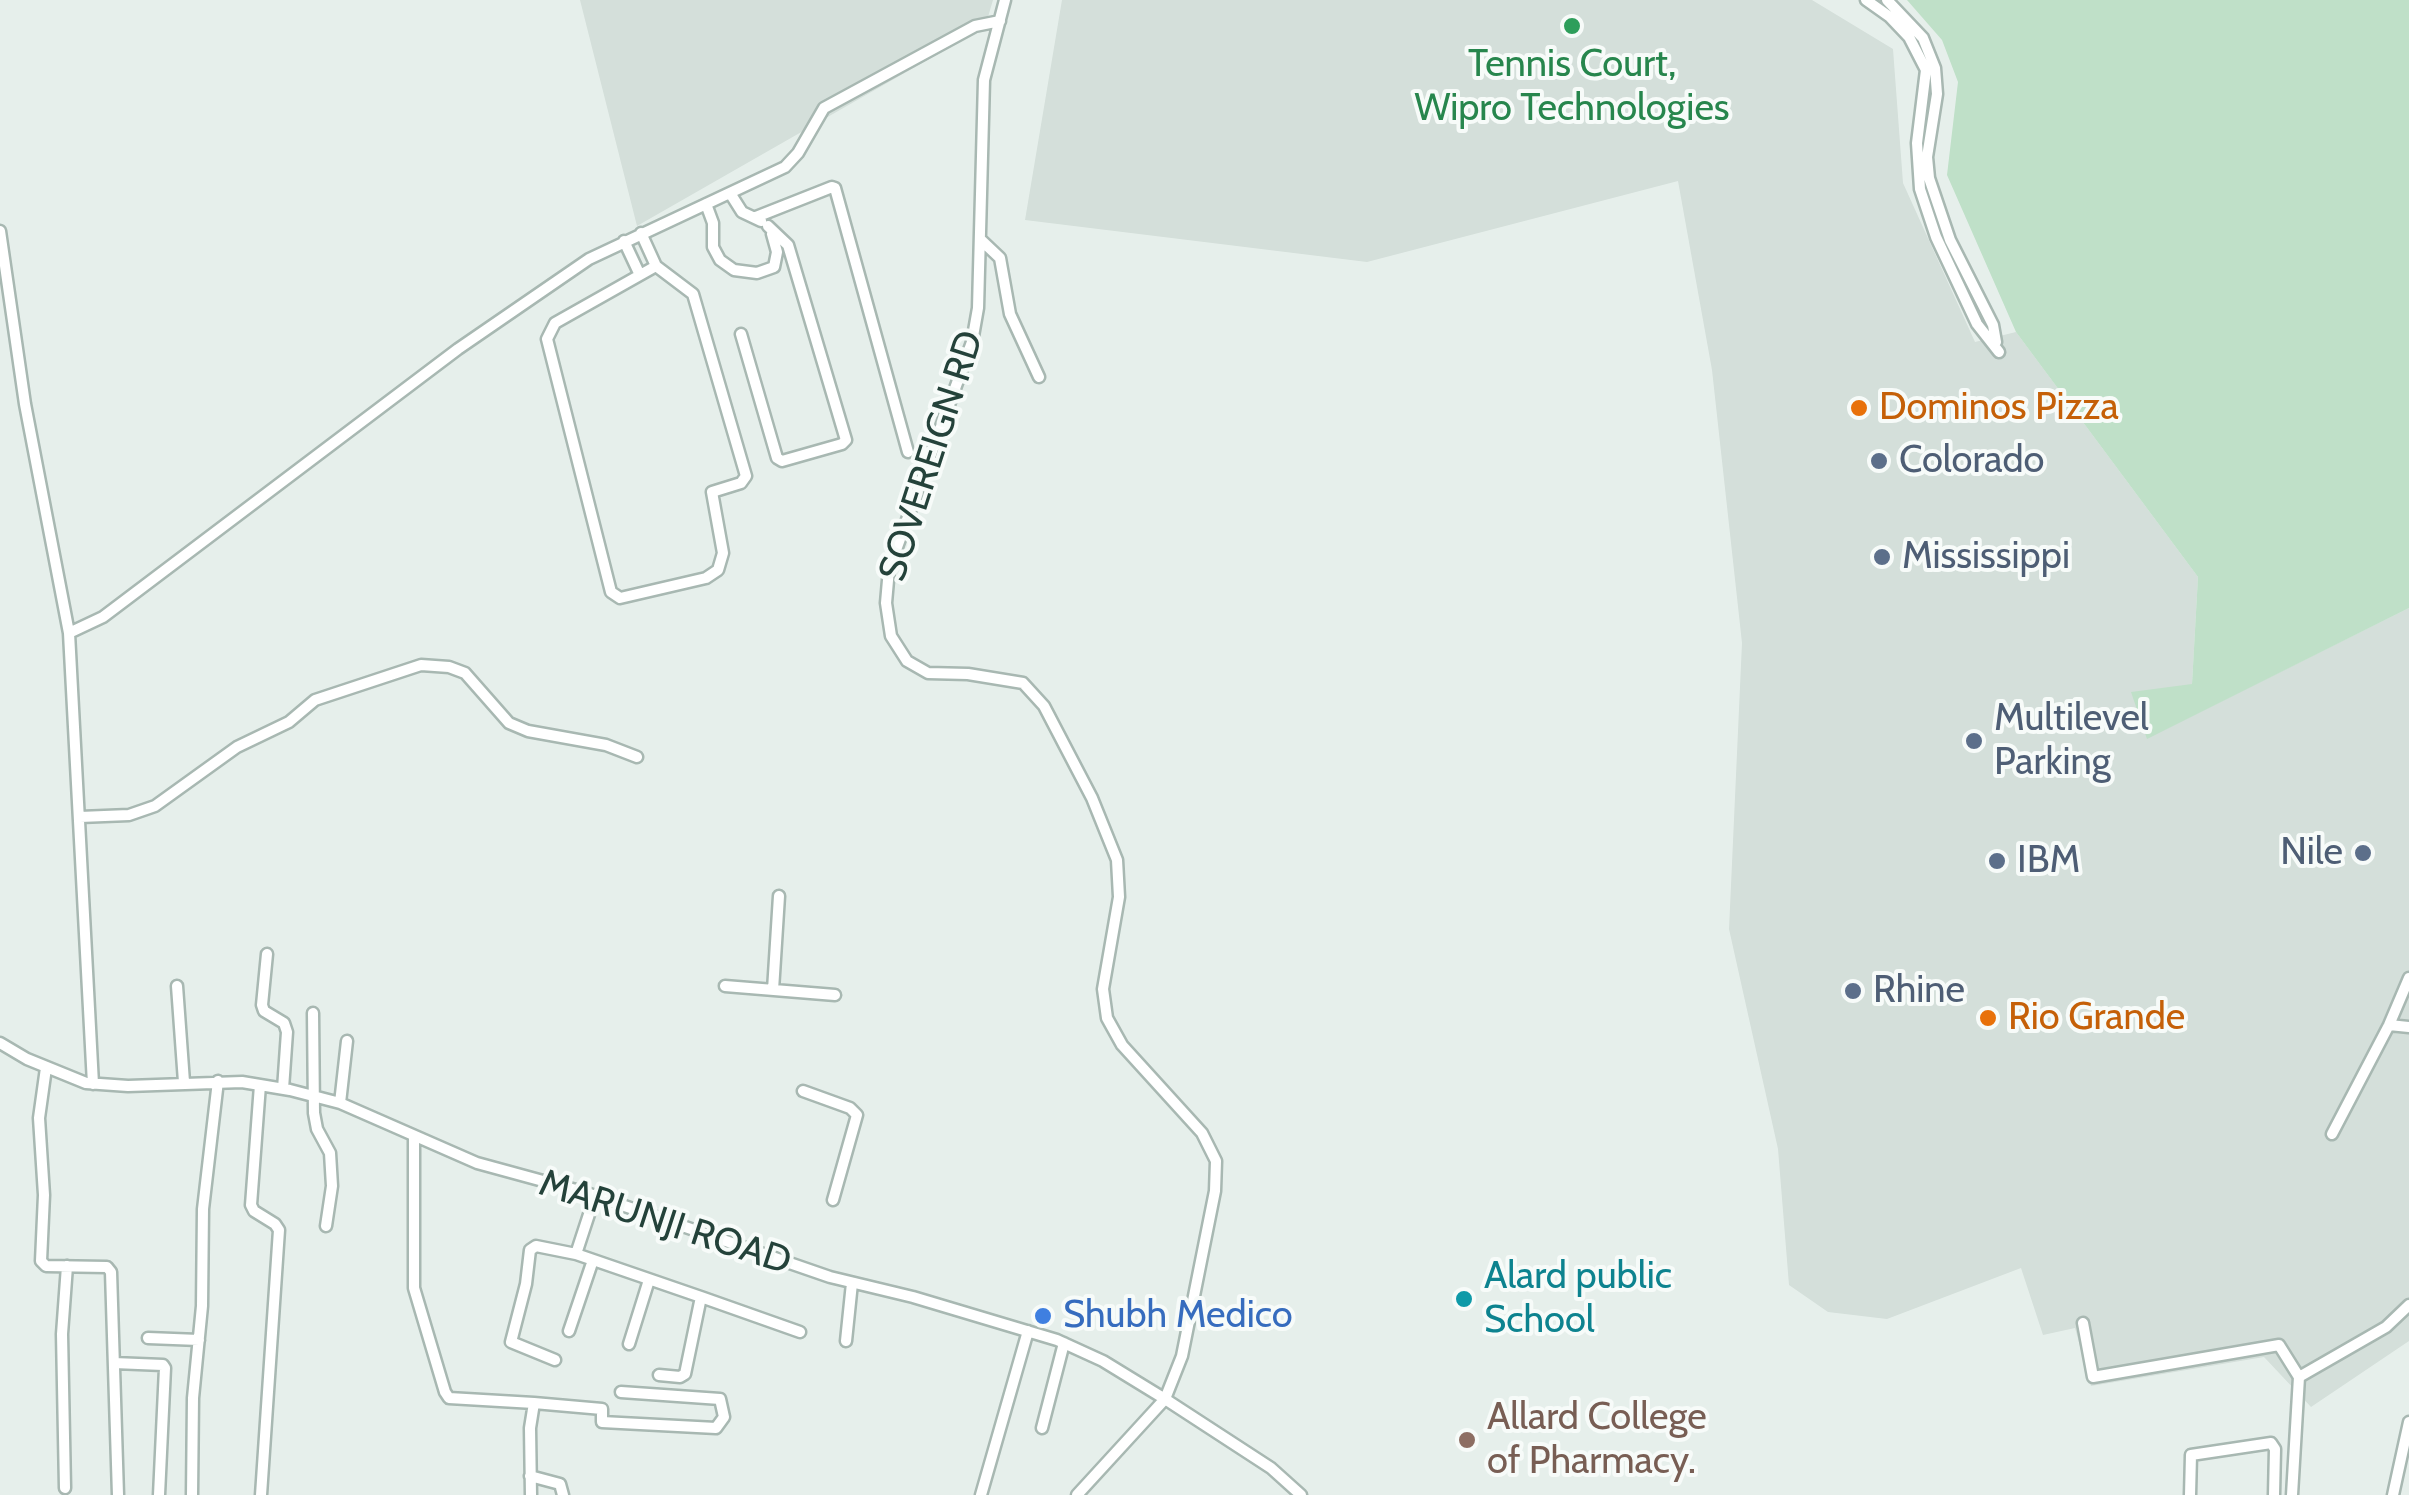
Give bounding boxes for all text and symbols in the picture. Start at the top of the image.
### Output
marker: Tennis Court, Wipro Technologies [1561,15,1583,37]
place label: Tennis Court, Wipro Technologies [1414,42,1730,132]
street label: SOVEREIGN RD [870,325,994,587]
place label: Dominos Pizza [1879,385,2119,431]
marker: Dominos Pizza [1848,397,1870,419]
place label: Colorado [1899,438,2044,484]
marker: Colorado [1868,450,1890,472]
place label: Mississippi [1902,534,2070,580]
marker: Mississippi [1871,546,1893,568]
place label: Multilevel Parking [1994,696,2149,786]
marker: Multilevel Parking [1963,730,1985,752]
place label: Nile [2280,830,2343,876]
place label: IBM [2017,838,2080,884]
marker: Nile [2352,842,2374,864]
marker: IBM [1986,850,2008,872]
place label: Rhine [1873,968,1965,1014]
marker: Rhine [1842,980,1864,1002]
place label: Rio Grande [2008,995,2185,1041]
marker: Rio Grande [1977,1007,1999,1029]
street label: MARUNJI ROAD [533,1161,797,1285]
place label: Alard public School [1484,1254,1672,1344]
marker: Alard public School [1453,1288,1475,1310]
place label: Shubh Medico [1063,1293,1293,1339]
marker: Shubh Medico [1032,1305,1054,1327]
place label: Allard College of Pharmacy. [1487,1395,1707,1485]
marker: Allard College of Pharmacy. [1456,1429,1478,1451]

